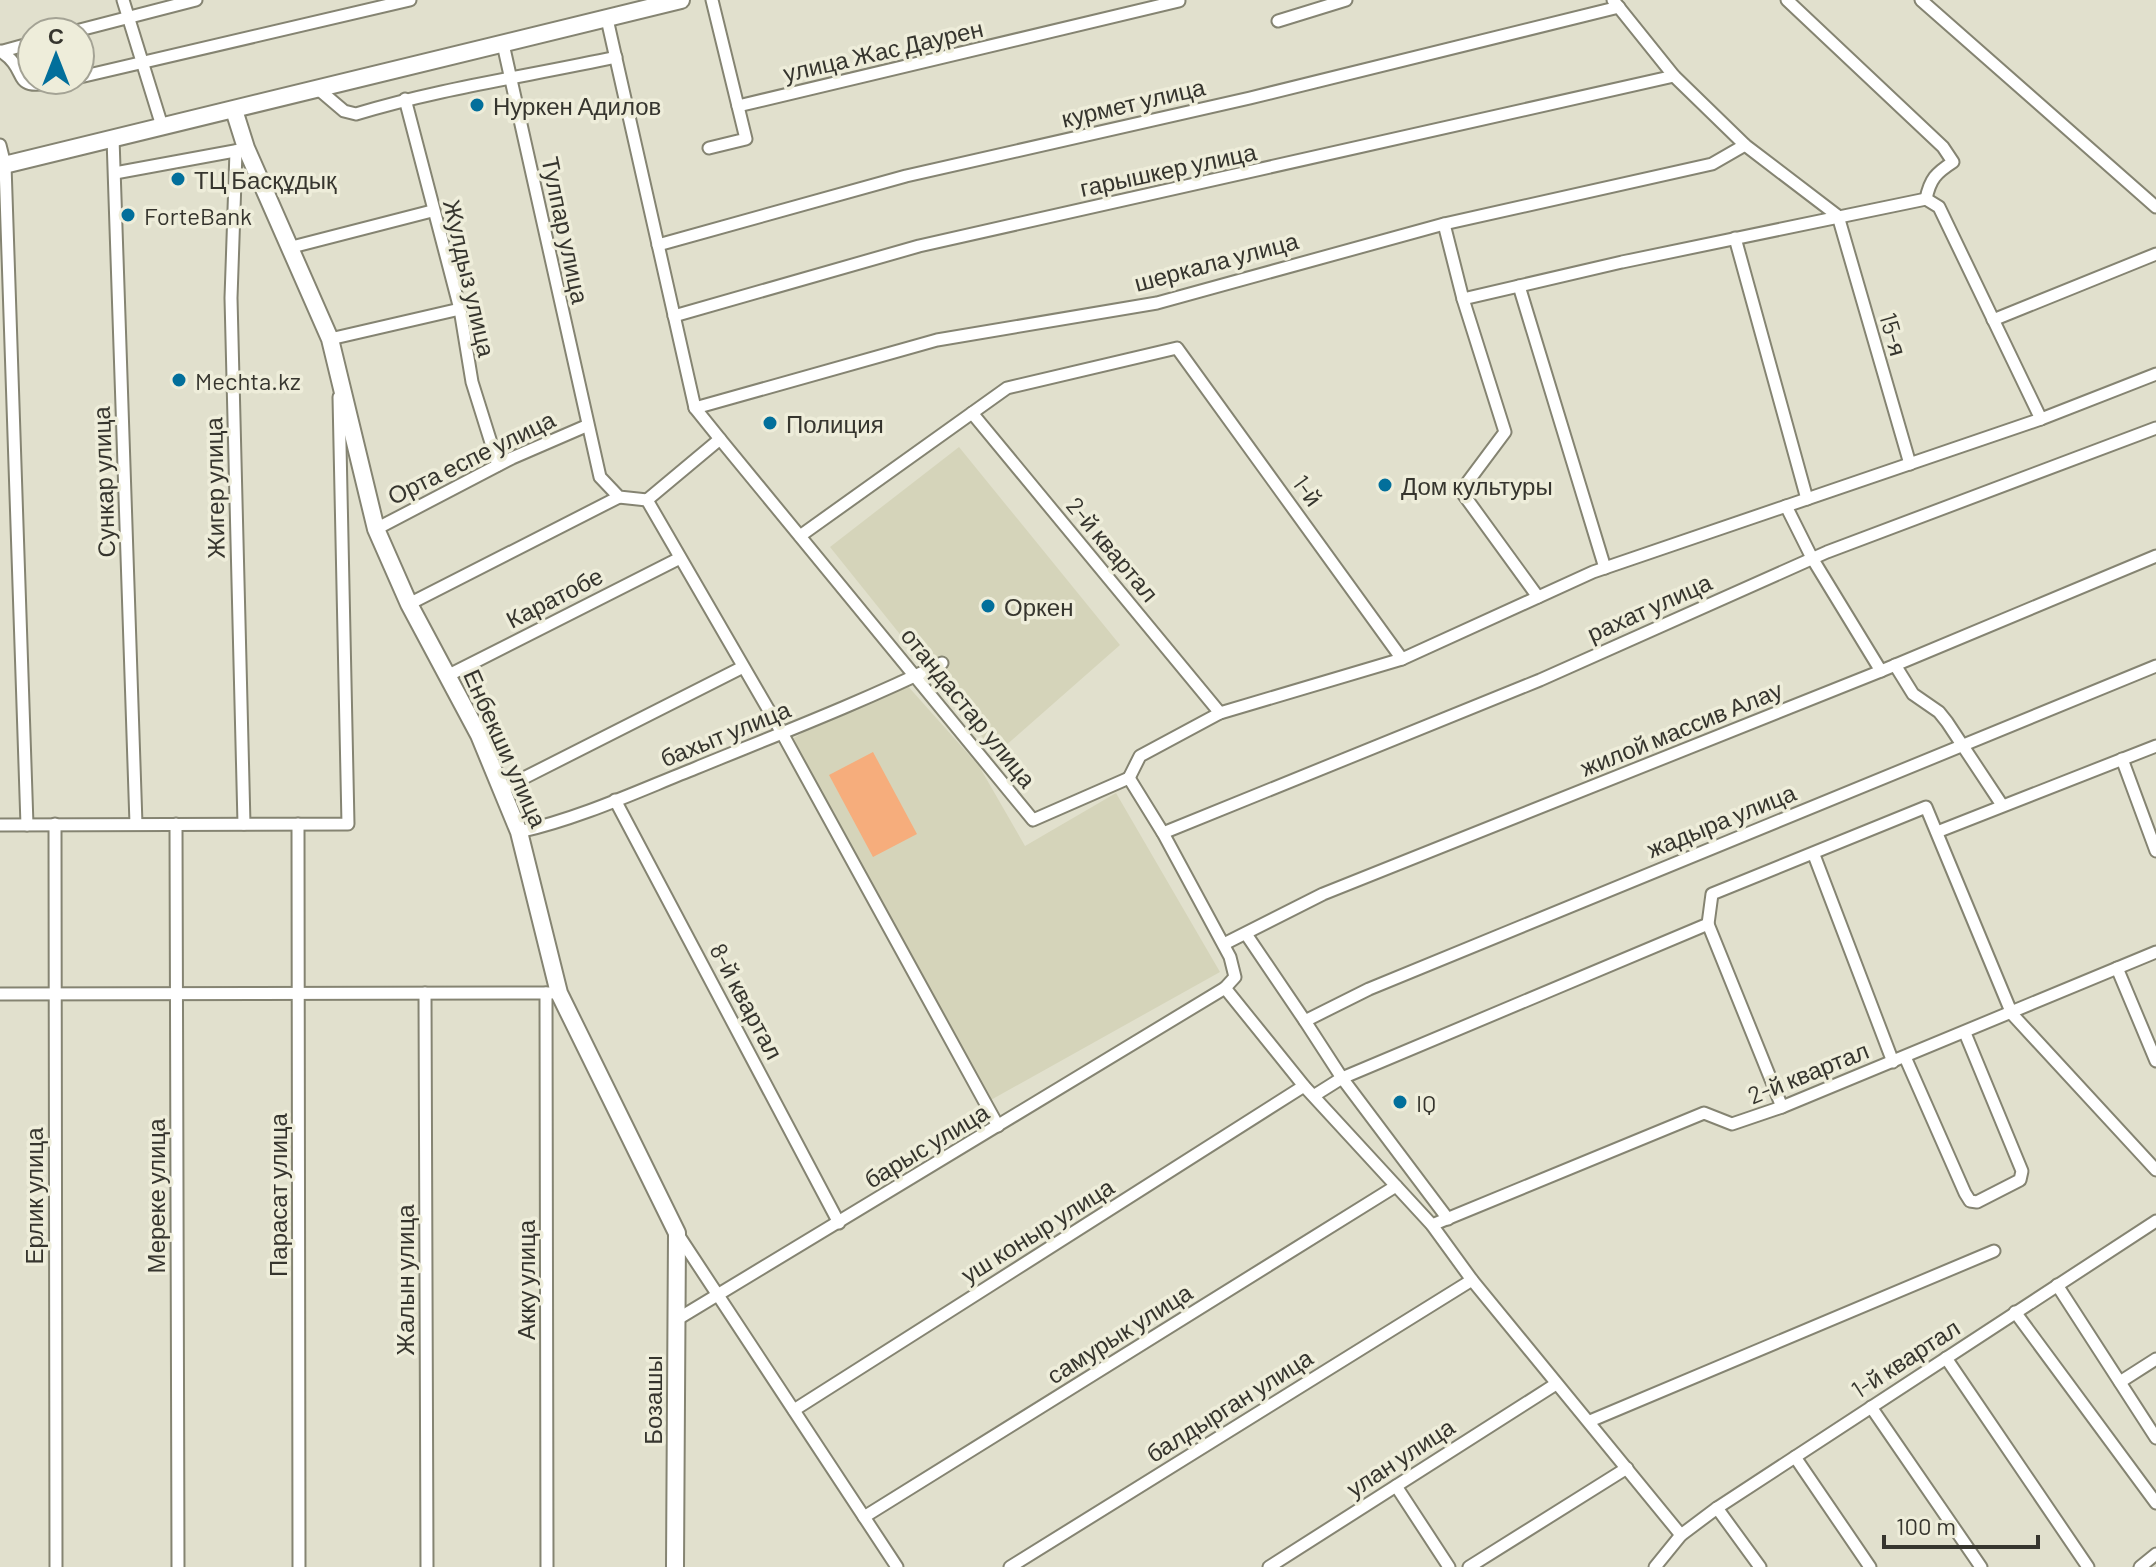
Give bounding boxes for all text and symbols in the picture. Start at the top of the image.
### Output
street label: улица Жас Даурен [780,13,986,87]
north arrow [16,16,96,96]
text: С [48,22,64,48]
street label: курмет улица [1058,71,1208,133]
place label: Нуркен Адилов [493,91,661,120]
marker: Нуркен Адилов [468,96,486,114]
street label: гарышкер улица [1077,136,1260,202]
street label: Тулпар улица [536,154,596,307]
place label: ТЦ Басқұдық [194,165,337,194]
marker: ТЦ Басқұдық [169,170,187,188]
street label: Жулдыз улица [438,197,502,360]
place label: ForteBank [144,201,252,230]
marker: ForteBank [119,206,137,224]
street label: шеркала улица [1131,225,1302,297]
street label: 15-я [1874,309,1914,359]
place label: Mechta.kz [195,366,301,395]
marker: Mechta.kz [170,371,188,389]
street label: Орта еспе улица [382,404,560,510]
street label: Сункар улица [86,405,120,558]
place label: Полиция [786,409,884,438]
marker: Полиция [761,414,779,432]
street label: Жигер улица [198,416,230,559]
street label: 1-й [1287,469,1329,511]
place label: Дом культуры [1401,471,1553,500]
marker: Дом культуры [1376,476,1394,494]
street label: 2-й квартал [1061,491,1165,607]
street label: Каратобе [501,560,607,634]
street label: рахат улица [1582,566,1716,647]
place label: Оркен [1004,592,1073,621]
marker: Оркен [979,597,997,615]
street label: отандастар улица [896,621,1043,793]
street label: Енбекши улица [458,664,554,832]
street label: жилой массив Алау [1576,674,1786,782]
street label: бахыт улица [656,694,795,772]
street label: жадыра улица [1642,777,1800,863]
street label: 8-й квартал [704,938,790,1064]
street label: 2-й квартал [1743,1035,1873,1109]
place label: IQ [1416,1088,1436,1117]
marker: IQ [1391,1093,1409,1111]
street label: барыс улица [859,1096,994,1193]
street label: Парасат улица [263,1112,292,1277]
street label: Мереке улица [141,1118,170,1274]
street label: Ерлик улица [19,1127,48,1265]
street label: уш коныр улица [955,1171,1119,1289]
street label: Жалын улица [390,1204,419,1356]
street label: Акку улица [511,1219,540,1340]
street label: самурык улица [1041,1276,1198,1389]
street label: 1-й квартал [1845,1312,1965,1404]
street label: балдырган улица [1140,1342,1318,1468]
street label: Бозашы [638,1355,667,1445]
street label: улан улица [1341,1411,1460,1503]
scale bar [1884,1499,2038,1549]
text: 100 m [1896,1511,1956,1540]

